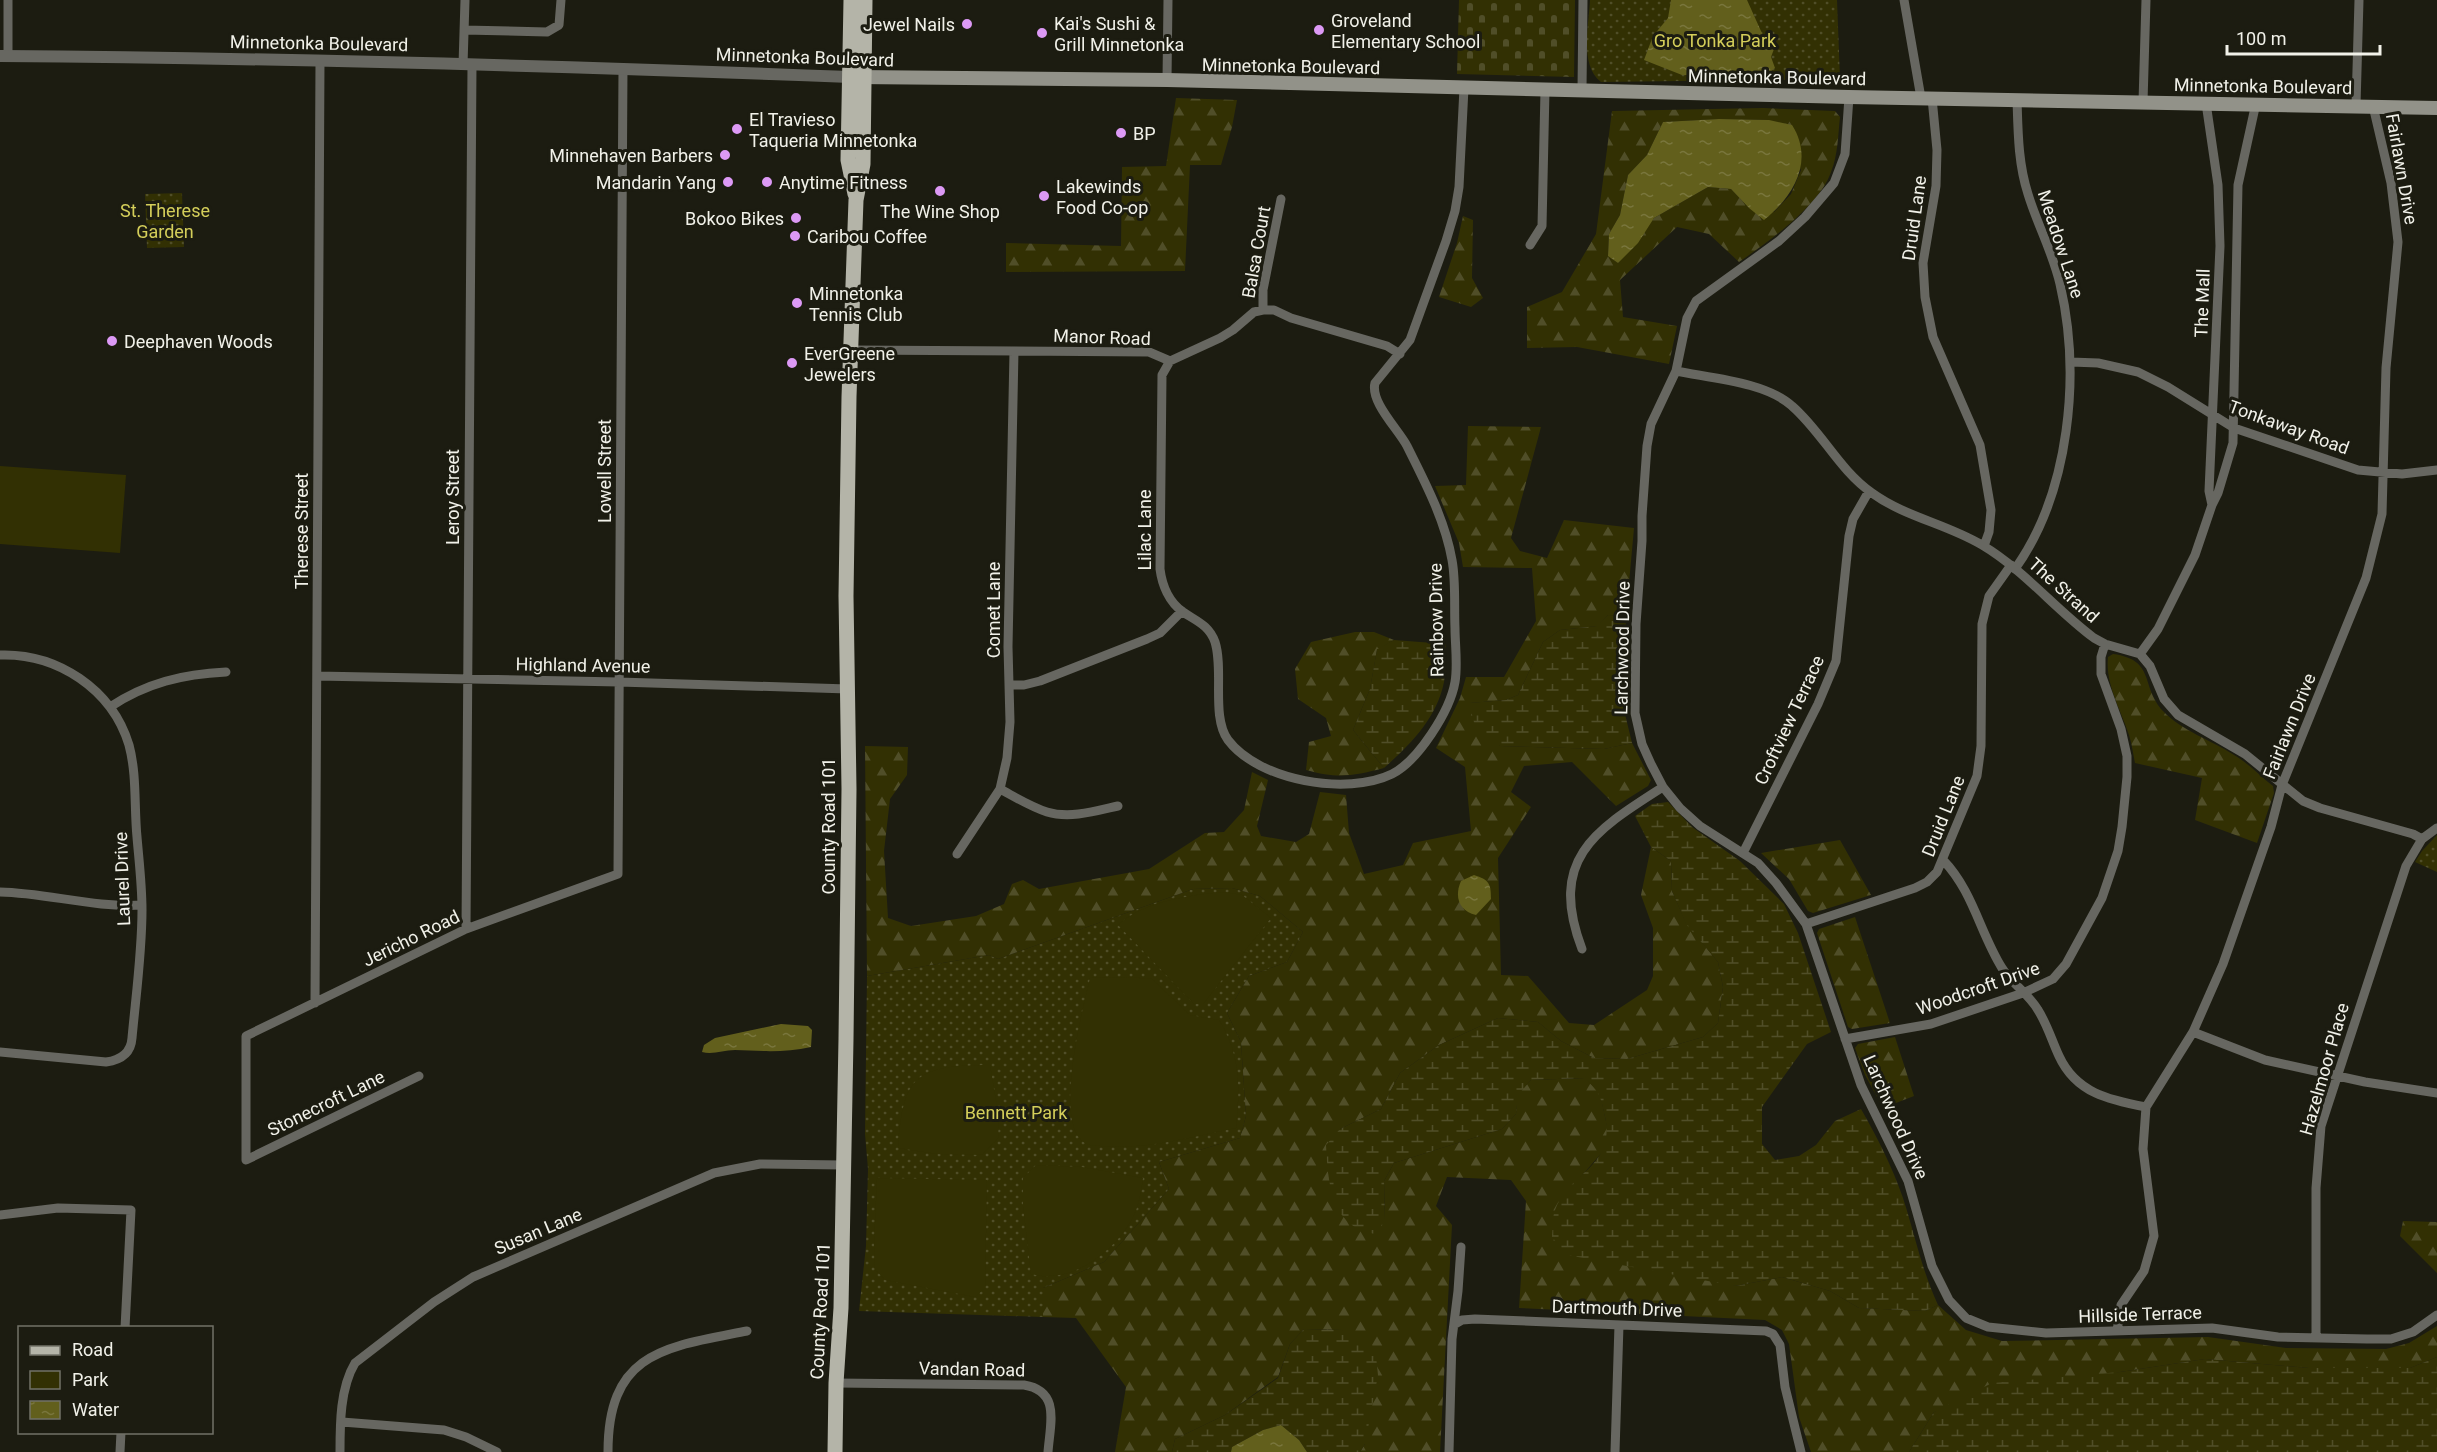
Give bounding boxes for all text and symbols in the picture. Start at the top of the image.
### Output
place label: Groveland Elementary School [1331,10,1480,52]
place label: Kai's Sushi & Grill Minnetonka [1054,13,1184,55]
place label: Jewel Nails [863,14,955,35]
marker: Jewel Nails [960,17,974,31]
scale bar [2227,18,2380,56]
marker: Groveland Elementary School [1312,23,1326,37]
marker: Kai's Sushi & Grill Minnetonka [1035,26,1049,40]
text: 100 m [2236,28,2287,49]
park label: Gro Tonka Park [1654,30,1777,51]
street label: Minnetonka Boulevard [230,31,408,55]
street label: Minnetonka Boulevard [715,43,895,71]
street label: Minnetonka Boulevard [1202,54,1380,78]
street label: Minnetonka Boulevard [1688,65,1866,89]
street label: Minnetonka Boulevard [2174,74,2352,98]
place label: El Travieso Taqueria Minnetonka [749,109,917,151]
street label: Fairlawn Drive [2382,112,2422,226]
marker: El Travieso Taqueria Minnetonka [730,122,744,136]
place label: BP [1133,123,1156,144]
marker: BP [1114,126,1128,140]
place label: Minnehaven Barbers [549,145,713,166]
marker: Minnehaven Barbers [718,148,732,162]
place label: Mandarin Yang [596,172,716,193]
place label: Anytime Fitness [779,172,908,193]
street label: Druid Lane [1898,174,1930,262]
marker: Mandarin Yang [721,175,735,189]
marker: Anytime Fitness [760,175,774,189]
place label: Lakewinds Food Co-op [1056,176,1148,218]
marker: The Wine Shop [933,184,947,198]
street label: Meadow Lane [2034,187,2088,301]
marker: Lakewinds Food Co-op [1037,189,1051,203]
park label: St. Therese Garden [120,200,210,242]
place label: The Wine Shop [880,201,1000,222]
street label: Balsa Court [1238,204,1274,300]
place label: Bokoo Bikes [685,208,784,229]
marker: Bokoo Bikes [789,211,803,225]
place label: Caribou Coffee [807,226,927,247]
marker: Caribou Coffee [788,229,802,243]
street label: The Mall [2190,268,2214,338]
place label: Minnetonka Tennis Club [809,283,903,325]
marker: Minnetonka Tennis Club [790,296,804,310]
street label: Manor Road [1053,325,1151,349]
place label: Deephaven Woods [124,331,273,352]
marker: Deephaven Woods [105,334,119,348]
place label: EverGreene Jewelers [804,343,895,385]
marker: EverGreene Jewelers [785,356,799,370]
street label: Tonkaway Road [2226,396,2352,458]
street label: Lowell Street [594,419,615,523]
street label: Leroy Street [442,449,463,545]
street label: Therese Street [291,473,312,589]
street label: Lilac Lane [1134,489,1155,571]
street label: The Strand [2025,553,2103,627]
street label: Comet Lane [983,562,1004,658]
street label: Rainbow Drive [1425,563,1447,677]
street label: Larchwood Drive [1610,581,1634,715]
street label: Croftview Terrace [1750,652,1828,788]
street label: Highland Avenue [515,653,651,677]
street label: Fairlawn Drive [2258,670,2320,782]
street label: County Road 101 [818,758,839,894]
street label: Druid Lane [1917,772,1969,860]
street label: Laurel Drive [110,832,134,926]
street label: Jericho Road [359,905,463,971]
street label: Woodcroft Drive [1914,957,2042,1019]
street label: Hazelmoor Place [2295,1000,2353,1138]
street label: Larchwood Drive [1859,1052,1933,1182]
street label: Stonecroft Lane [264,1066,388,1140]
park label: Bennett Park [965,1102,1068,1123]
street label: Susan Lane [491,1203,585,1259]
street label: County Road 101 [806,1242,834,1380]
street label: Dartmouth Drive [1551,1295,1683,1321]
street label: Hillside Terrace [2078,1301,2202,1327]
legend [18,1326,213,1434]
text: Road [72,1339,113,1360]
street label: Vandan Road [919,1358,1025,1380]
text: Park [72,1369,109,1390]
text: Water [72,1399,119,1420]

